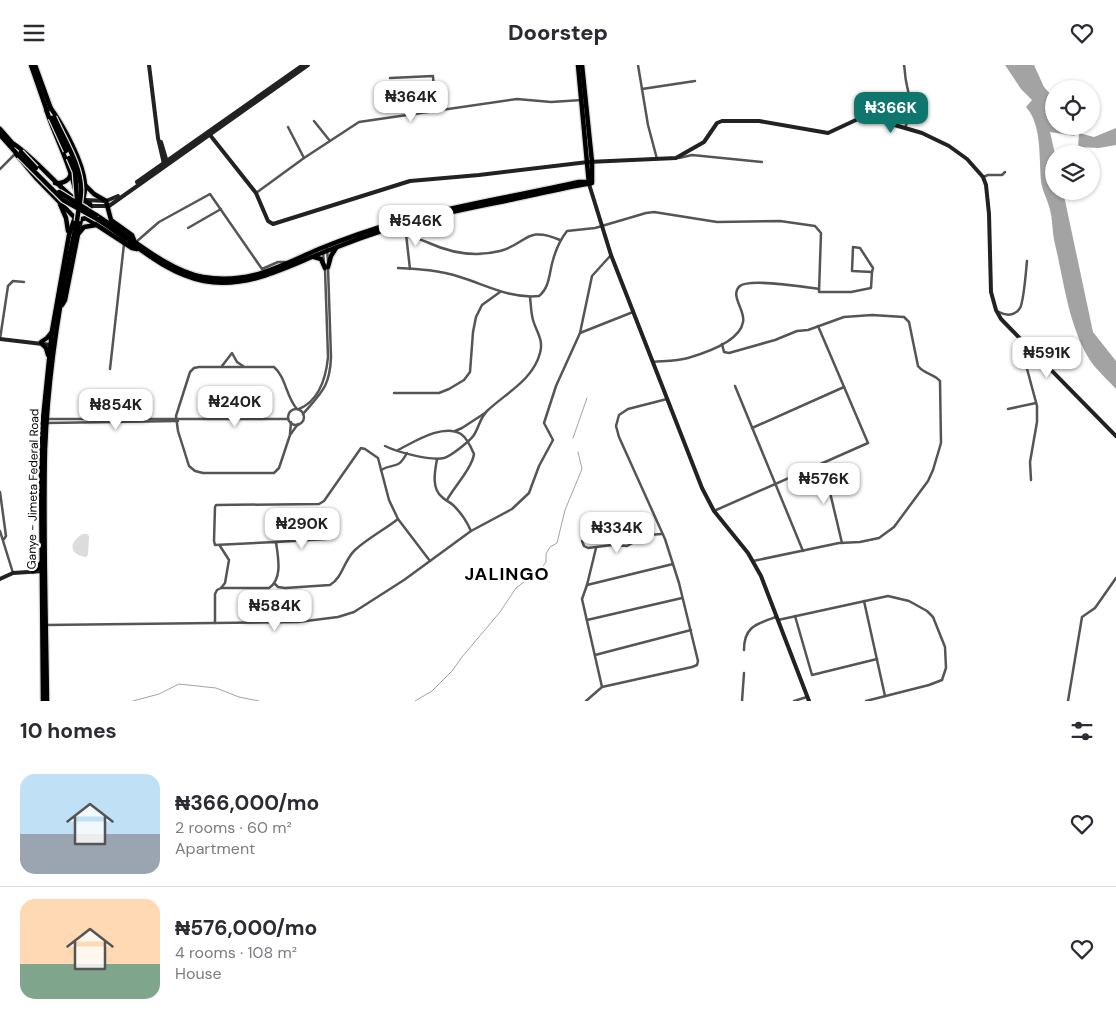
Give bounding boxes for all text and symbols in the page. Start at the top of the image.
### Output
text: Doorstep [508,18,608,47]
icon: menu [20,19,48,47]
icon: heart [1068,19,1096,47]
pin: ₦364K [376,80,446,123]
map controls [1045,80,1100,200]
button: locate [1045,80,1100,135]
text: ₦364K [385,86,437,107]
pin: ₦366K [856,92,926,134]
text: ₦366K [865,97,917,118]
button: layers [1045,145,1100,200]
pin: ₦546K [381,205,451,247]
text: ₦546K [390,210,442,231]
pin: ₦591K [1012,337,1082,379]
text: ₦591K [1023,342,1071,363]
pin: ₦240K [200,385,270,428]
pin: ₦854K [81,389,151,431]
text: ₦240K [209,391,261,412]
text: ₦854K [90,394,142,415]
street label: Ganye - Jimeta Federal Road [24,408,42,570]
pin: ₦576K [789,463,859,505]
text: ₦576K [799,468,849,489]
pin: ₦290K [267,507,337,550]
pin: ₦334K [582,511,652,554]
text: ₦290K [276,513,328,534]
text: ₦334K [591,517,643,538]
district label: JALINGO [464,562,550,586]
pin: ₦584K [240,589,310,632]
text: ₦584K [249,595,301,616]
text: 10 homes [20,717,117,745]
icon: filters [1068,717,1096,745]
text: ₦366,000/mo [175,789,319,817]
icon: home [60,794,120,854]
icon: heart [1068,810,1096,838]
text: 2 rooms · 60 m² [175,817,292,838]
text: Apartment [175,838,255,859]
text: ₦576,000/mo [175,914,317,942]
icon: home [60,919,120,979]
icon: heart [1068,935,1096,963]
text: 4 rooms · 108 m² [175,942,297,963]
text: House [175,963,222,984]

